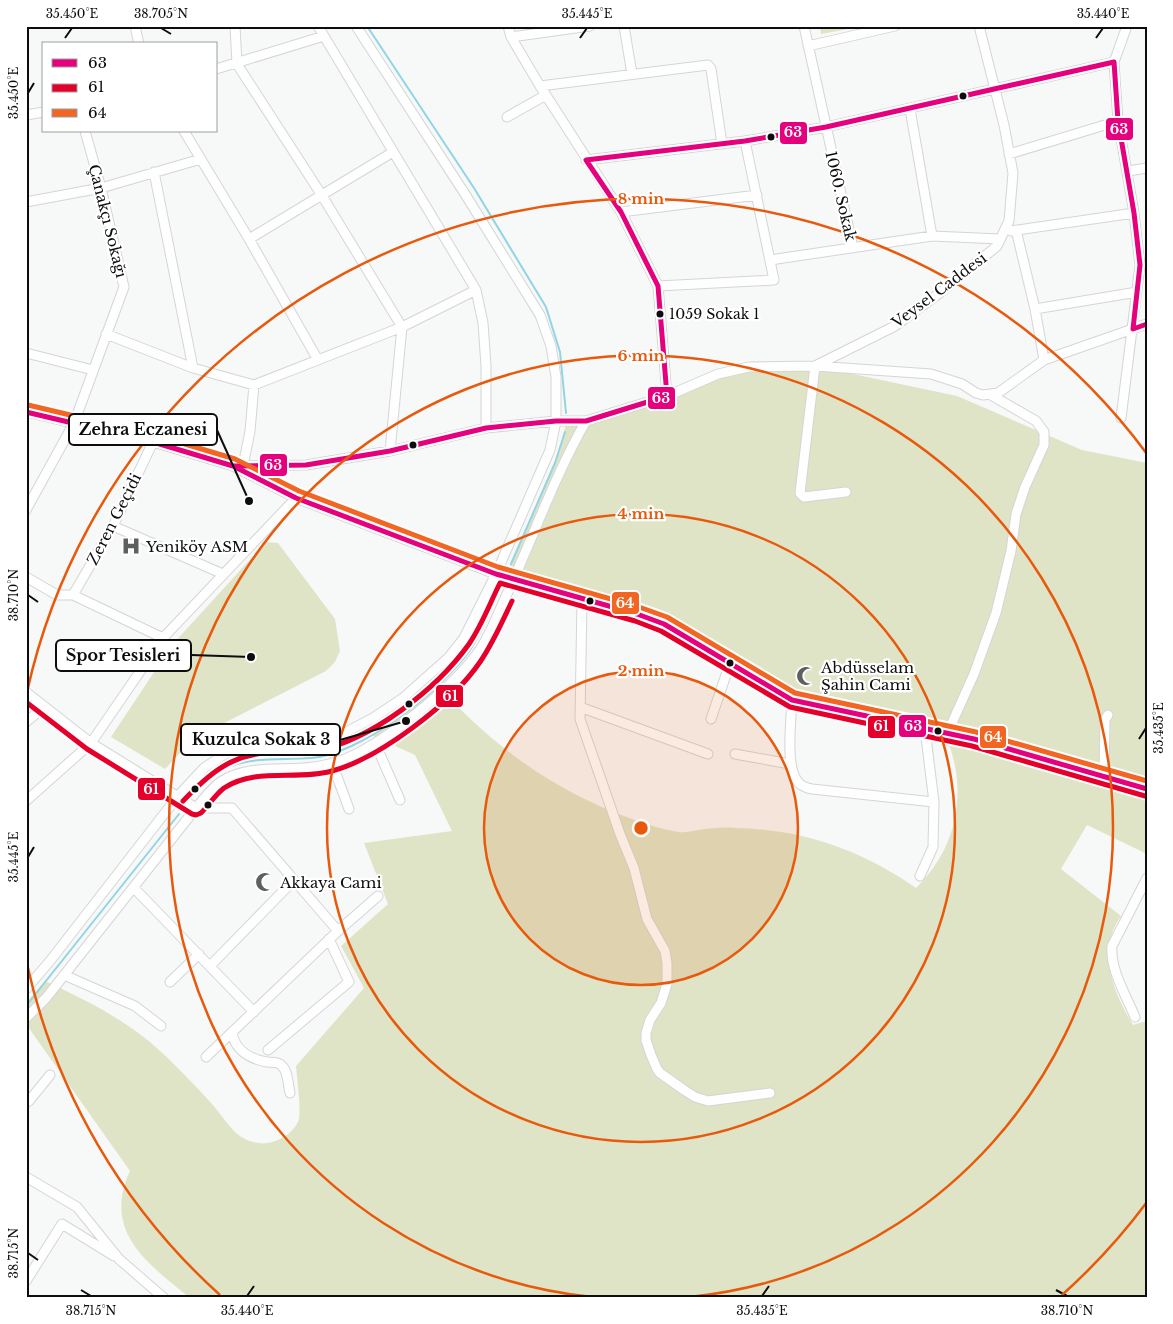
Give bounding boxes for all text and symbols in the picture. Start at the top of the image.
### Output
text: 35.450°E [46,6,99,21]
text: 38.705°N [134,6,188,21]
text: 35.445°E [562,6,613,21]
text: 35.440°E [1077,6,1130,21]
legend [42,42,218,132]
text: 63 [88,53,107,72]
text: 35.450°E [6,66,21,119]
text: 61 [88,77,104,96]
unlabelled marker [958,91,968,101]
text: 64 [88,103,106,122]
line badge: 63 [1105,117,1134,141]
text: 63 [1110,120,1128,138]
line badge: 63 [779,121,808,145]
text: 63 [784,123,802,141]
unlabelled marker [766,132,776,142]
street label: 1060. Sokak [821,149,861,244]
street label: Çanakçı Sokağı [85,162,131,280]
text: 8 min [618,189,664,208]
street label: Veysel Caddesi [887,248,990,332]
place label: 1059 Sokak 1 [669,305,759,323]
marker: 1059 Sokak 1 [655,309,665,319]
text: 6 min [617,346,665,365]
line badge: 63 [647,386,676,410]
text: 63 [652,389,670,407]
callout: Zehra Eczanesi [69,414,217,445]
text: Zehra Eczanesi [79,419,208,439]
unlabelled marker [408,440,418,450]
line badge: 63 [259,453,288,477]
text: 63 [264,456,282,474]
street label: Zeren Geçidi [83,470,145,568]
text: 4 min [618,504,665,523]
hospital icon: Yeniköy ASM [120,535,142,557]
place label: Yeniköy ASM [145,537,248,556]
text: 38.710°N [6,569,21,621]
line badge: 64 [611,591,640,615]
text: 64 [616,594,634,612]
unlabelled marker [585,596,595,606]
callout: Spor Tesisleri [56,640,191,671]
text: Spor Tesisleri [66,645,180,665]
unlabelled marker [725,658,735,668]
place label: Abdüsselam Şahin Cami [820,658,914,694]
text: 2 min [618,661,664,680]
mosque icon: Abdüsselam Şahin Cami [795,665,817,687]
line badge: 61 [435,684,464,708]
text: 61 [442,687,458,705]
unlabelled marker [404,699,414,709]
text: 35.435°E [1151,702,1166,754]
line badge: 63 [898,714,927,738]
line badge: 61 [867,715,896,739]
text: 61 [873,717,889,735]
text: 63 [904,717,922,735]
callout: Kuzulca Sokak 3 [181,724,340,755]
line badge: 64 [979,725,1007,749]
unlabelled marker [933,726,943,736]
text: 64 [984,728,1002,746]
text: Kuzulca Sokak 3 [192,729,330,749]
line badge: 61 [137,777,166,801]
text: 61 [143,780,159,798]
unlabelled marker [190,784,200,794]
unlabelled marker [203,800,213,810]
centre of rings [632,819,650,837]
text: 35.445°E [6,831,21,883]
mosque icon: Akkaya Cami [254,871,276,893]
place label: Akkaya Cami [279,873,382,892]
text: 38.715°N [6,1227,21,1278]
text: 38.715°N [66,1303,117,1318]
text: 35.440°E [221,1303,274,1318]
text: 35.435°E [736,1303,788,1318]
text: 38.710°N [1041,1303,1093,1318]

